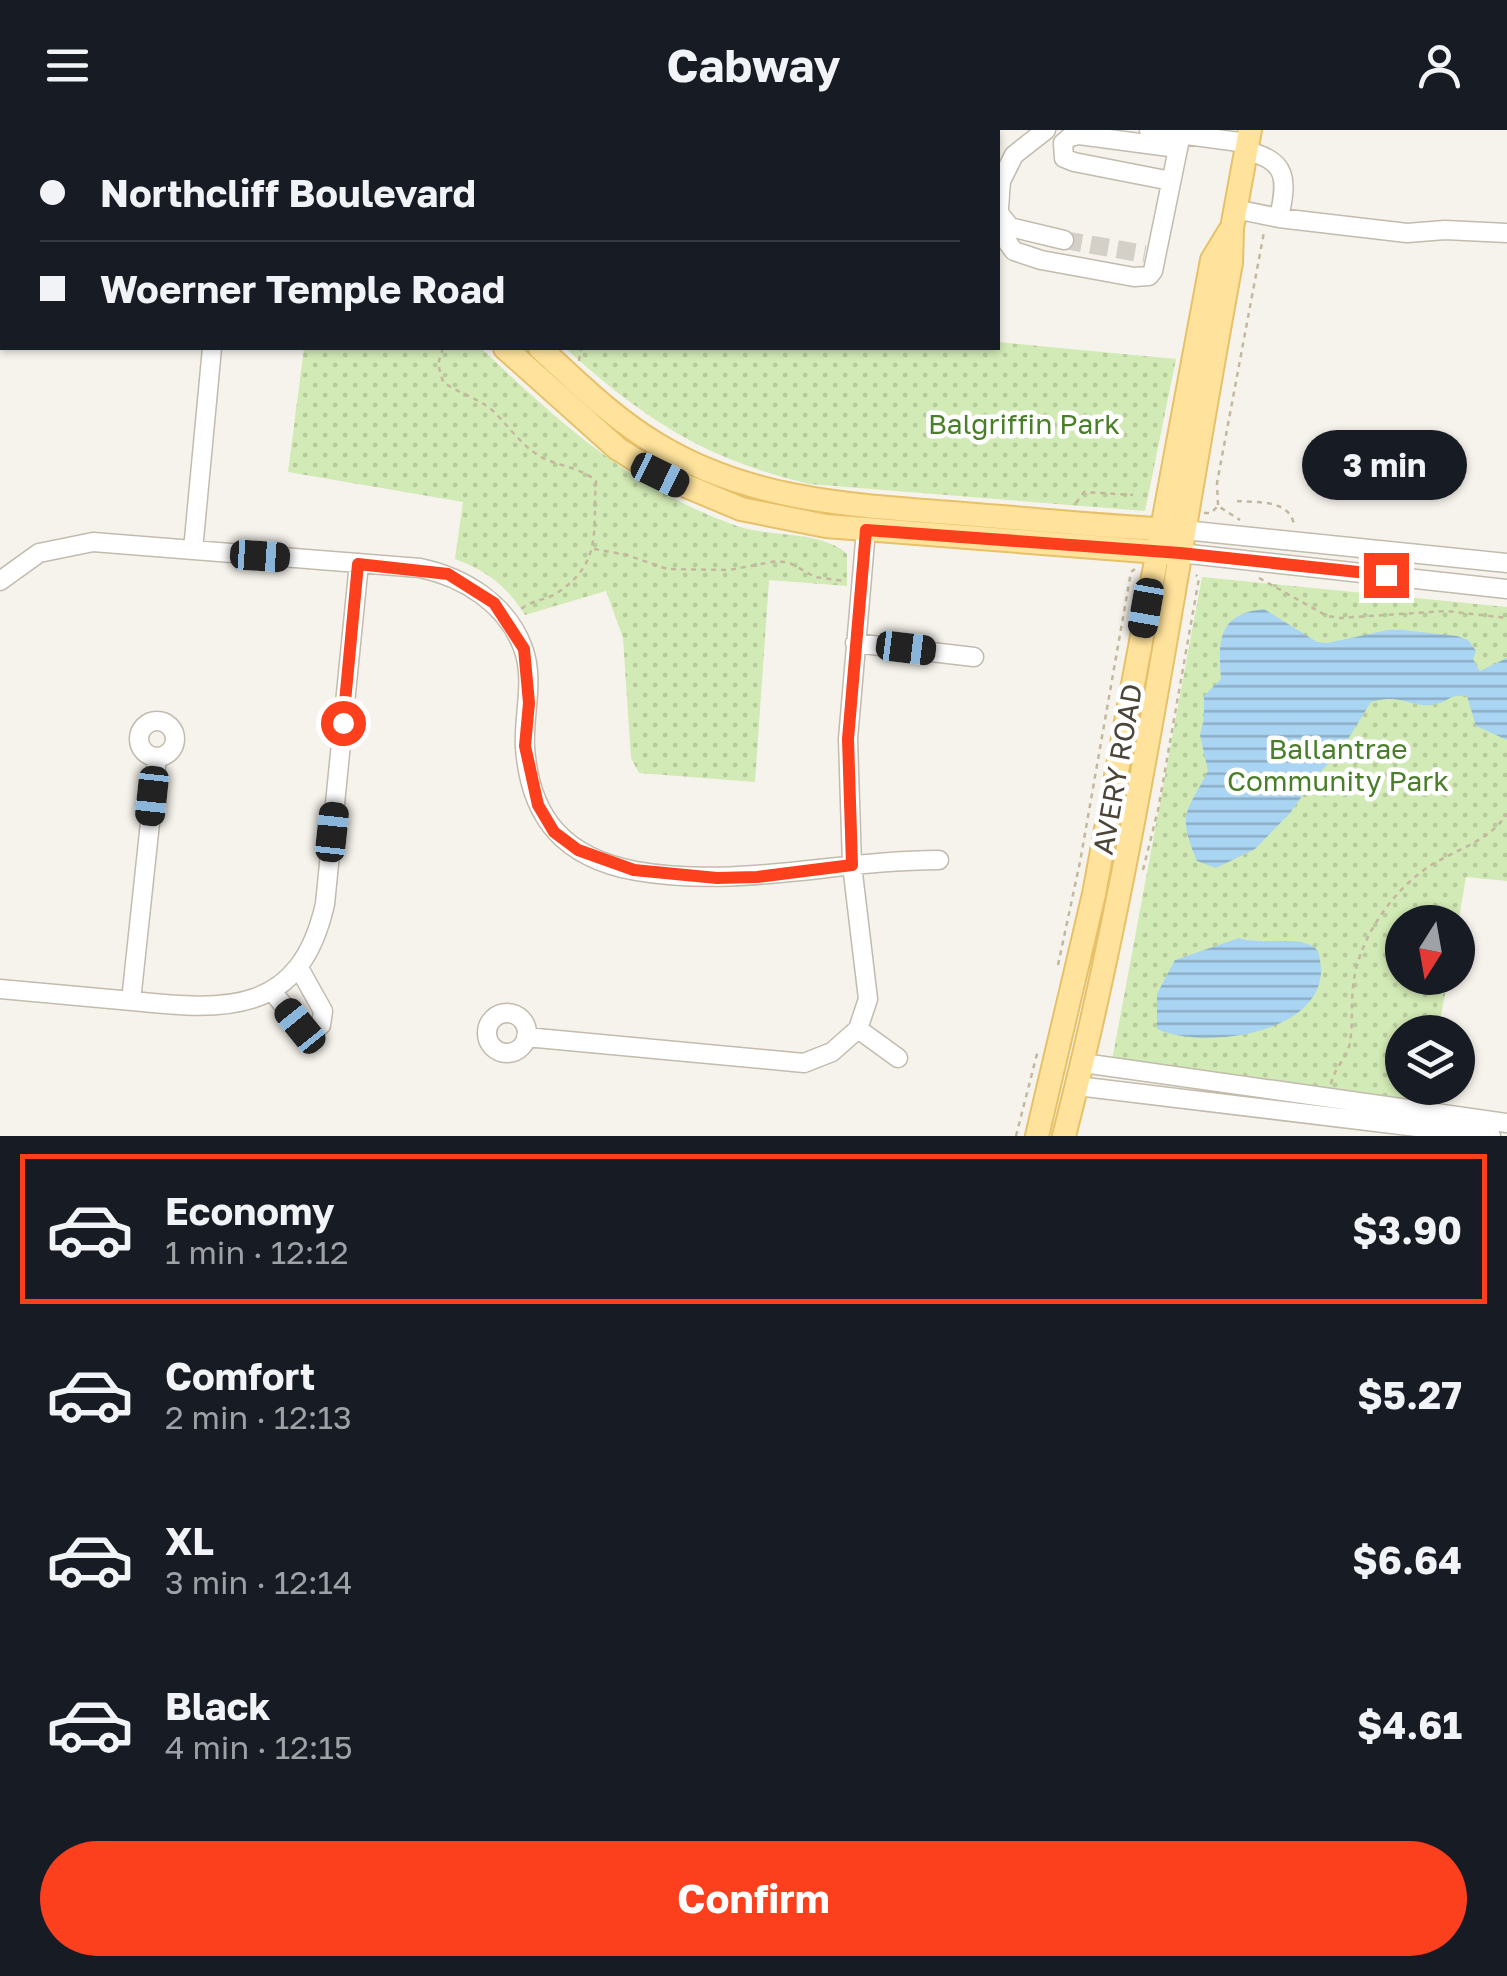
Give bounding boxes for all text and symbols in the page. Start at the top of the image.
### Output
icon: menu [40,38,95,93]
text: Cabway [666,38,841,92]
icon: person [1412,38,1467,93]
text: Northcliff Boulevard [100,170,476,215]
text: Woerner Temple Road [100,266,505,311]
park label: Balgriffin Park [928,407,1120,440]
callout: 3 min [1304,430,1468,500]
text: 3 min [1343,446,1426,484]
car [626,448,694,502]
car [229,539,291,573]
route end [1364,553,1409,598]
car [1126,576,1166,640]
car [874,629,938,667]
street label: AVERY ROAD [1086,681,1148,857]
route start [321,701,366,746]
park label: Ballantrae Community Park [1227,732,1449,797]
car [134,765,170,827]
car [314,801,350,863]
north arrow [1385,905,1475,995]
map controls [1385,905,1475,1105]
car [269,993,331,1059]
button: layers [1385,1015,1475,1105]
icon: car [45,1184,135,1274]
text: Economy [165,1188,334,1233]
text: $3.90 [1352,1207,1462,1252]
text: 1 min · 12:12 [165,1233,348,1271]
icon: car [45,1349,135,1439]
text: Comfort [165,1353,315,1398]
text: $5.27 [1357,1372,1462,1417]
text: 2 min · 12:13 [165,1398,352,1436]
icon: car [45,1514,135,1604]
text: XL [165,1518,214,1563]
text: $6.64 [1352,1537,1462,1582]
text: 3 min · 12:14 [165,1563,353,1601]
icon: car [45,1679,135,1769]
text: Black [165,1683,270,1728]
text: $4.61 [1357,1702,1462,1747]
text: 4 min · 12:15 [165,1728,352,1766]
button: Confirm [40,1841,1467,1956]

